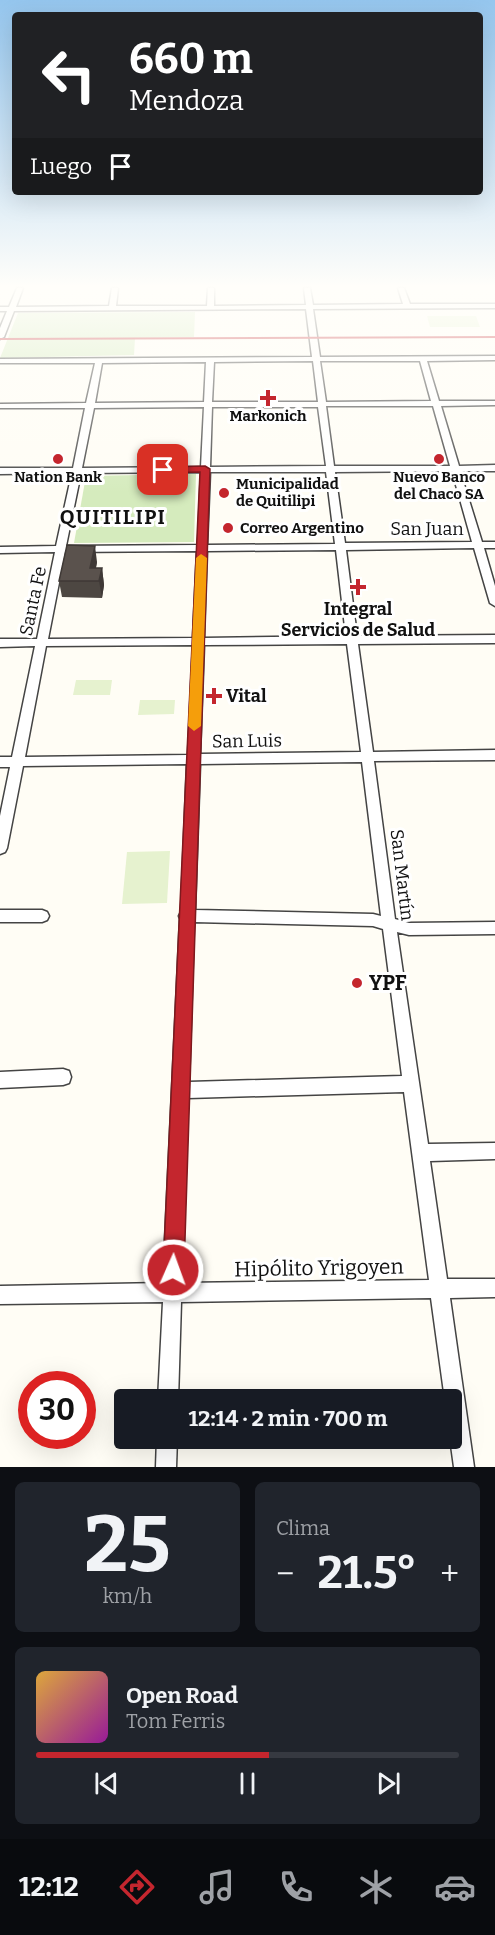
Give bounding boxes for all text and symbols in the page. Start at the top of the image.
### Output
text: 660 m [129,34,253,84]
icon: left [30,36,108,114]
text: Mendoza [129,85,244,117]
icon: arrive [104,150,137,183]
text: Luego [30,153,92,180]
marker: Markonich [261,391,275,405]
place label: Markonich [230,407,307,425]
pin [137,444,188,495]
marker: Nation Bank [51,452,65,466]
marker: Nuevo Banco del Chaco SA [432,452,446,466]
icon: arrive [146,453,179,486]
place label: Nation Bank [14,468,102,486]
place label: Nuevo Banco del Chaco SA [393,468,485,503]
place label: Municipalidad de Quitilipi [236,475,339,510]
marker: Municipalidad de Quitilipi [217,486,231,500]
district label: QUITILIPI [60,505,166,529]
street label: San Juan [390,518,464,540]
place label: Correo Argentino [240,519,364,537]
marker: Correo Argentino [221,521,235,535]
street label: Santa Fe [15,564,51,638]
marker: Integral Servicios de Salud [349,578,367,596]
place label: Integral Servicios de Salud [281,598,435,641]
place label: Vital [226,685,267,707]
marker: Vital [207,689,221,703]
street label: San Luis [212,729,282,753]
street label: San Martín [385,828,419,923]
place label: YPF [369,970,407,996]
marker: YPF [350,976,364,990]
position arrow [141,1238,205,1302]
street label: Hipólito Yrigoyen [234,1254,404,1282]
speed limit sign: 30 [18,1371,96,1449]
text: 12:14 · 2 min · 700 m [189,1405,387,1432]
text: 25 [84,1498,171,1592]
text: Clima [276,1516,330,1540]
text: 21.5° [317,1546,417,1600]
text: − [276,1554,294,1594]
text: + [440,1554,459,1594]
text: km/h [103,1584,152,1608]
text: Open Road [126,1682,238,1709]
text: Tom Ferris [126,1709,225,1733]
icon: previous [90,1767,123,1800]
icon: pause [231,1767,264,1800]
icon: next [372,1767,405,1800]
icon: directions [116,1866,158,1908]
icon: music [196,1866,238,1908]
icon: phone [275,1866,317,1908]
icon: climate [355,1866,397,1908]
icon: car [434,1866,476,1908]
text: 12:12 [19,1871,79,1903]

